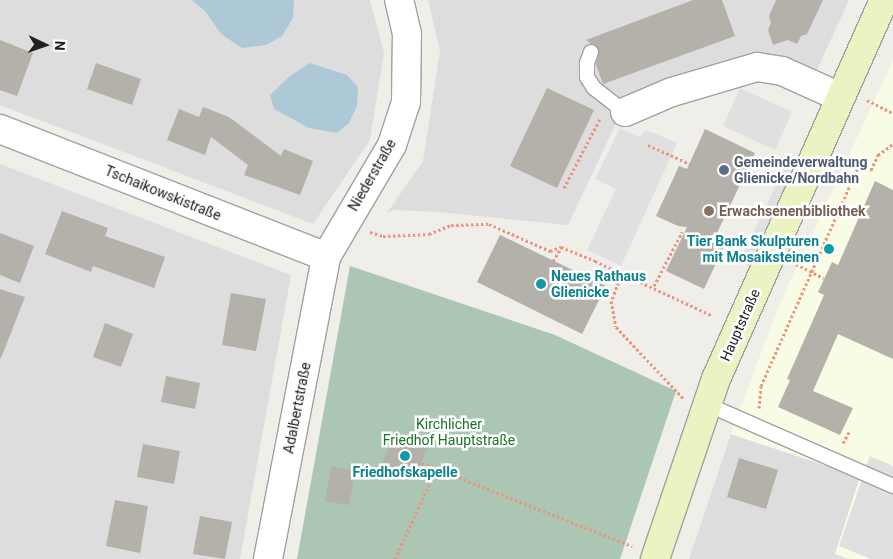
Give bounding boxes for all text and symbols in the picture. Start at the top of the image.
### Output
north arrow [20,20,70,70]
text: N [52,40,68,51]
street label: Niederstraße [345,136,399,214]
place label: Gemeindeverwaltung Glienicke/Nordbahn [734,154,867,186]
street label: Tschaikowskistraße [102,162,224,224]
marker: Gemeindeverwaltung Glienicke/Nordbahn [718,164,730,176]
place label: Erwachsenenbibliothek [719,203,865,219]
marker: Erwachsenenbibliothek [703,205,715,217]
place label: Tier Bank Skulpturen mit Mosaiksteinen [687,233,819,266]
marker: Tier Bank Skulpturen mit Mosaiksteinen [823,243,835,255]
place label: Neues Rathaus Glienicke [551,268,646,300]
marker: Neues Rathaus Glienicke [535,278,547,290]
street label: Hauptstraße [717,286,763,364]
street label: Adalbertstraße [280,361,314,455]
park label: Kirchlicher Friedhof Hauptstraße [383,416,515,448]
marker: Friedhofskapelle [399,450,411,462]
place label: Friedhofskapelle [352,464,458,480]

